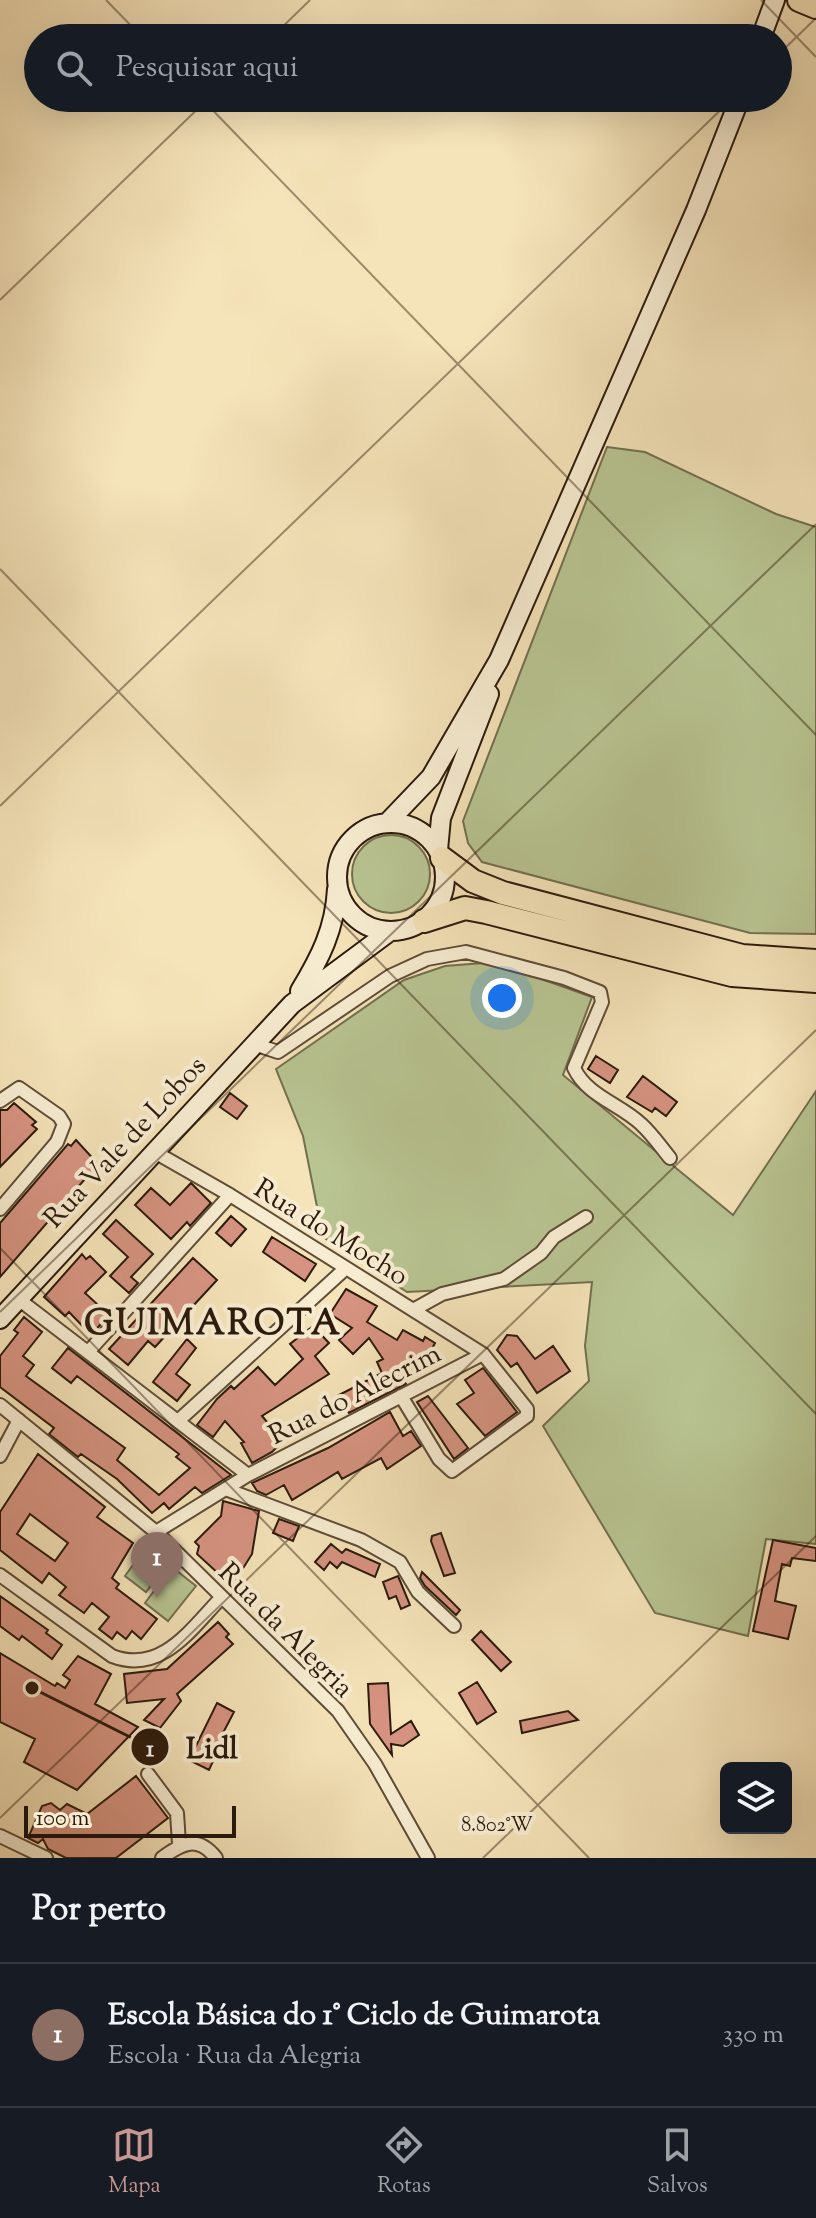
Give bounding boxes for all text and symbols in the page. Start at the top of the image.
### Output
search box [24,24,792,112]
icon: search [52,46,96,90]
text: Pesquisar aqui [116,47,298,90]
your location [482,978,522,1018]
street label: Rua Vale de Lobos [36,1048,217,1238]
street label: Rua do Mocho [245,1170,416,1297]
district label: GUIMAROTA [84,1299,342,1351]
street label: Rua do Alecrim [262,1335,449,1456]
pin: 1 [131,1532,183,1598]
street label: Rua da Alegria [208,1554,362,1708]
callout: Lidl [130,1720,254,1774]
text: Lidl [186,1729,239,1772]
text: 1 [146,1733,155,1767]
map controls [720,1762,792,1834]
button: layers [720,1762,792,1834]
scale bar [24,1802,236,1838]
text: 100 m [36,1804,89,1836]
text: 8.802°W [461,1812,533,1841]
text: Por perto [32,1886,166,1935]
text: Escola Básica do 1° Ciclo de Guimarota [108,1995,600,2038]
text: 1 [54,2017,62,2054]
text: 330 m [722,2017,784,2054]
text: Escola · Rua da Alegria [108,2038,361,2075]
tab: Mapa [108,2123,161,2203]
tab: Rotas [377,2123,431,2203]
tab: Salvos [647,2123,708,2203]

